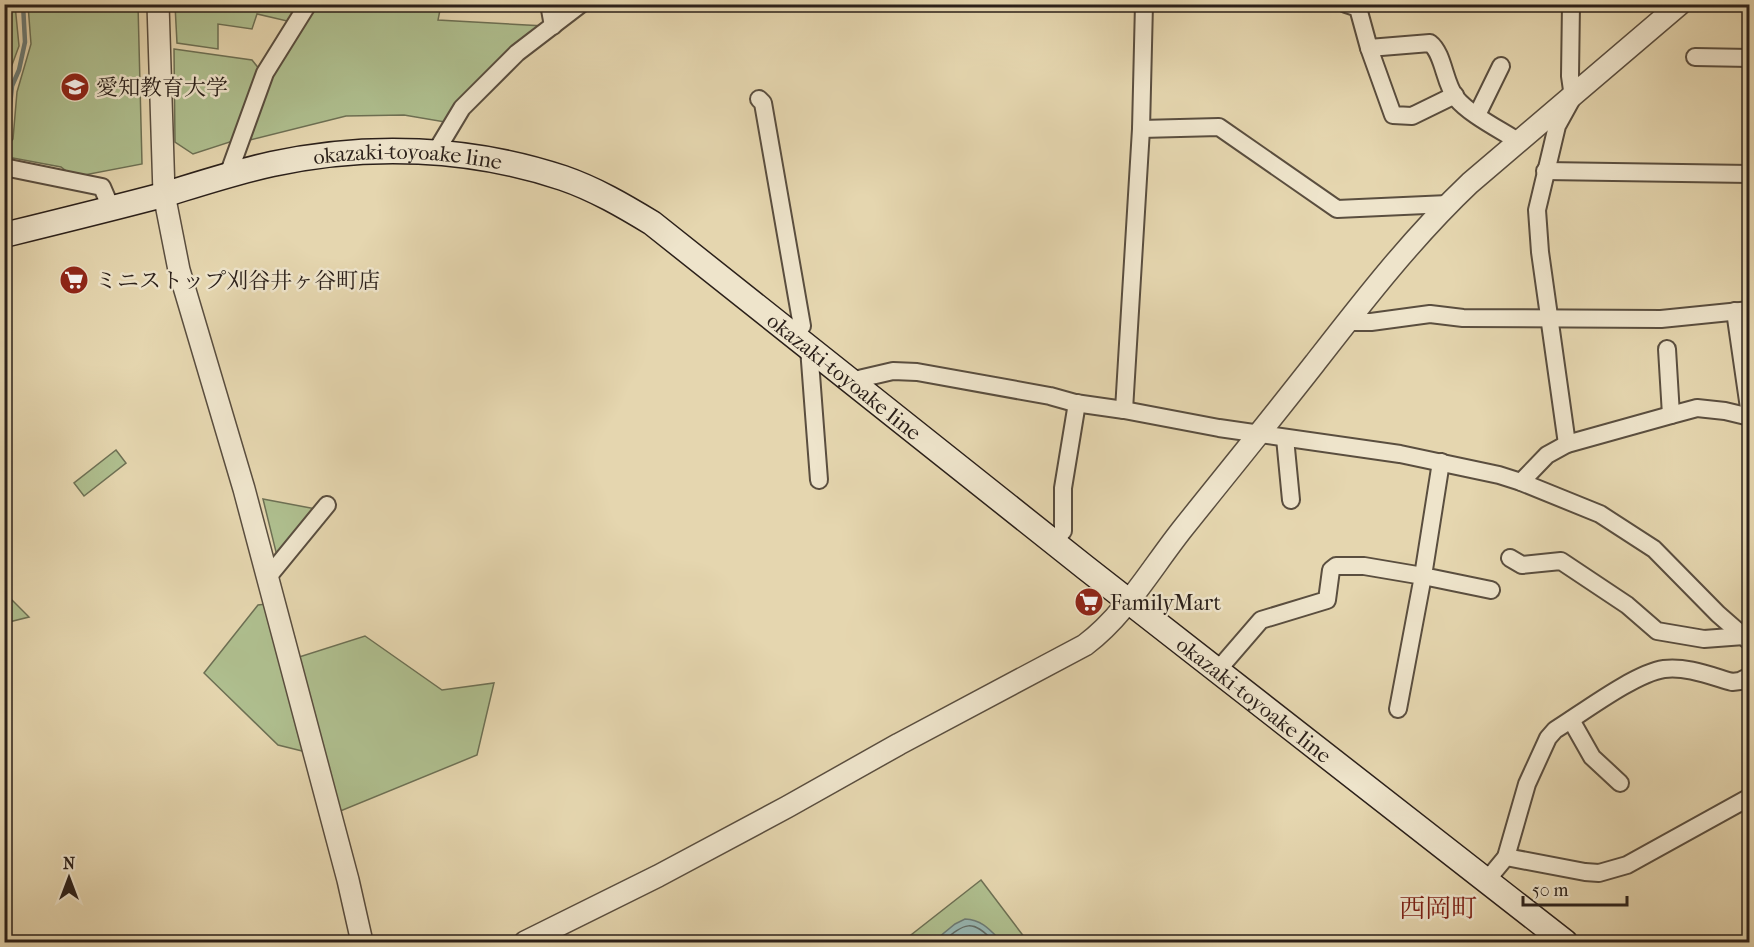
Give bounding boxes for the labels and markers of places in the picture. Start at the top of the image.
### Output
school or university icon: 愛知教育大学 [59,71,91,103]
place label: 愛知教育大学 [96,75,228,101]
supermarket icon: ミニストップ刈谷井ヶ谷町店 [58,264,90,296]
place label: ミニストップ刈谷井ヶ谷町店 [95,268,380,294]
supermarket icon: FamilyMart [1073,586,1105,618]
place label: FamilyMart [1110,590,1221,616]

